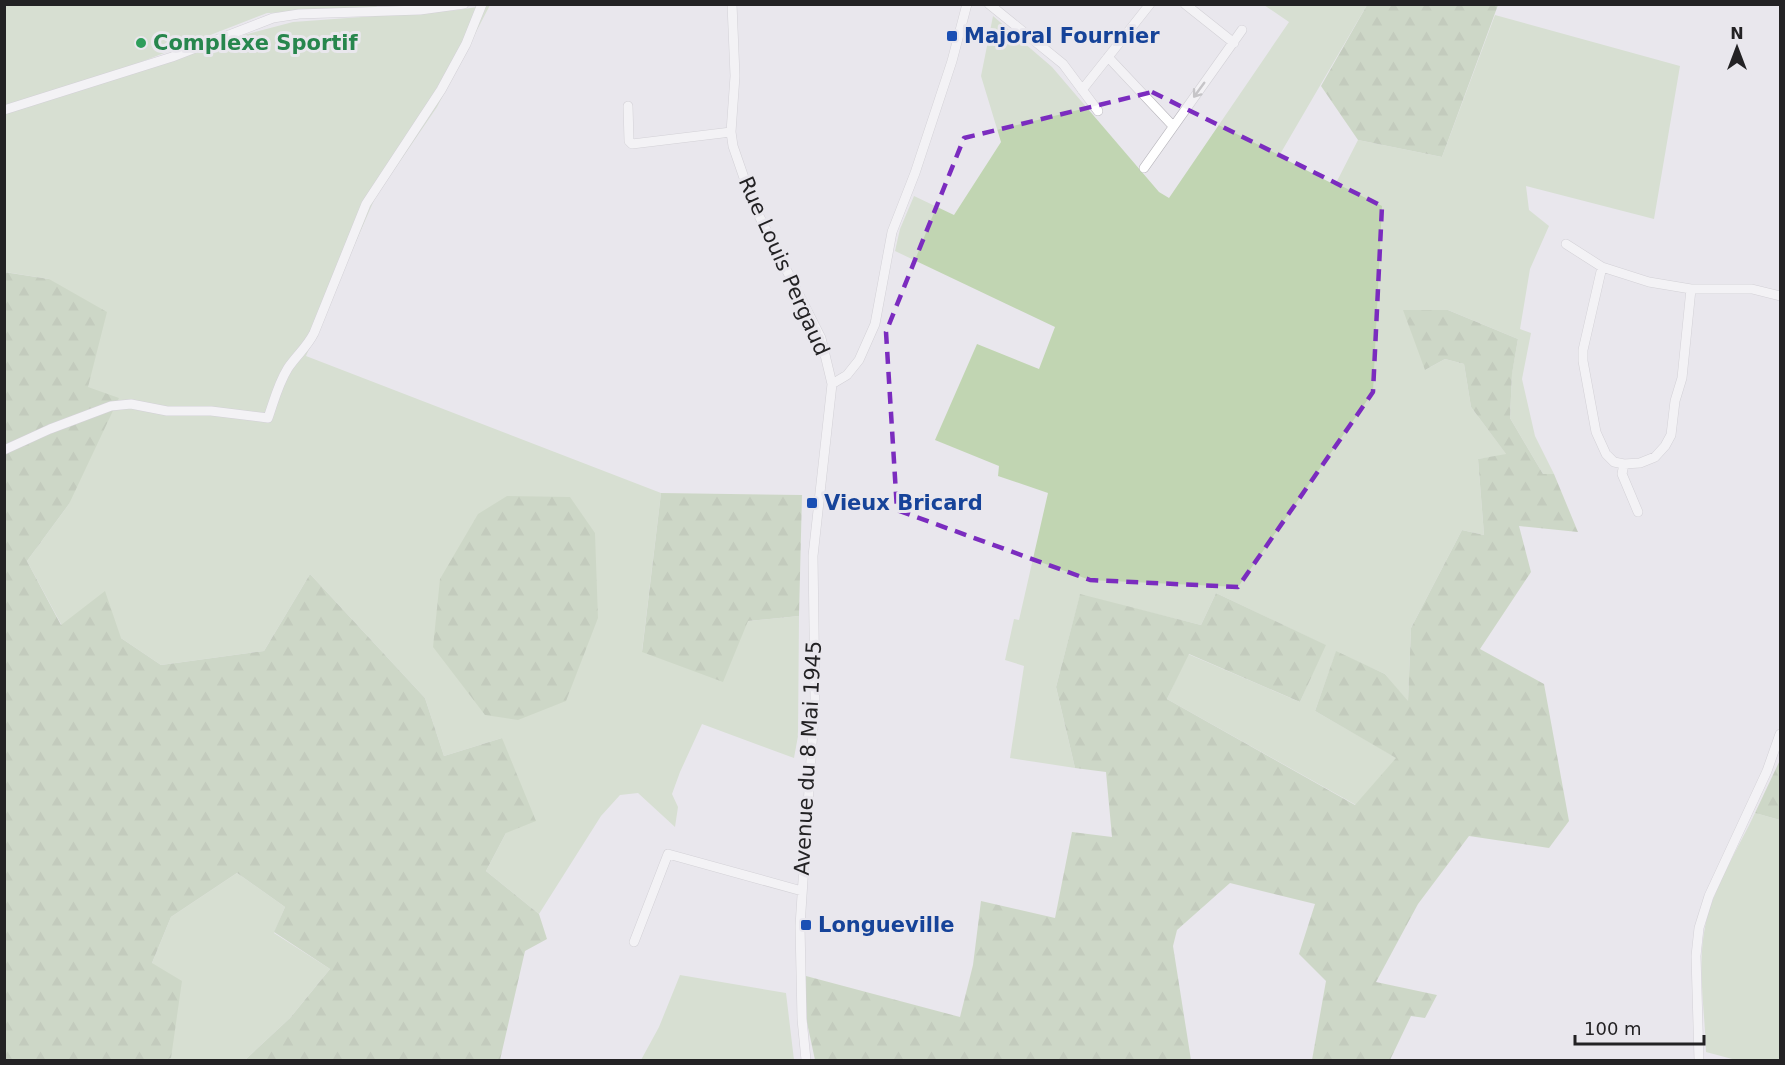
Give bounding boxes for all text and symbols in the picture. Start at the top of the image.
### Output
north arrow [1707,18,1767,78]
place label: Majoral Fournier [964,24,1160,48]
text: N [1730,24,1744,43]
marker: Majoral Fournier [945,29,959,43]
place label: Complexe Sportif [153,31,358,55]
marker: Complexe Sportif [134,36,148,50]
one-way arrow [1193,82,1206,98]
street label: Rue Louis Pergaud [734,173,834,359]
place label: Vieux Bricard [824,491,983,515]
marker: Vieux Bricard [805,496,819,510]
street label: Avenue du 8 Mai 1945 [790,640,826,876]
place label: Longueville [818,913,955,937]
marker: Longueville [799,918,813,932]
scale bar [1575,1008,1704,1046]
text: 100 m [1584,1018,1642,1039]

